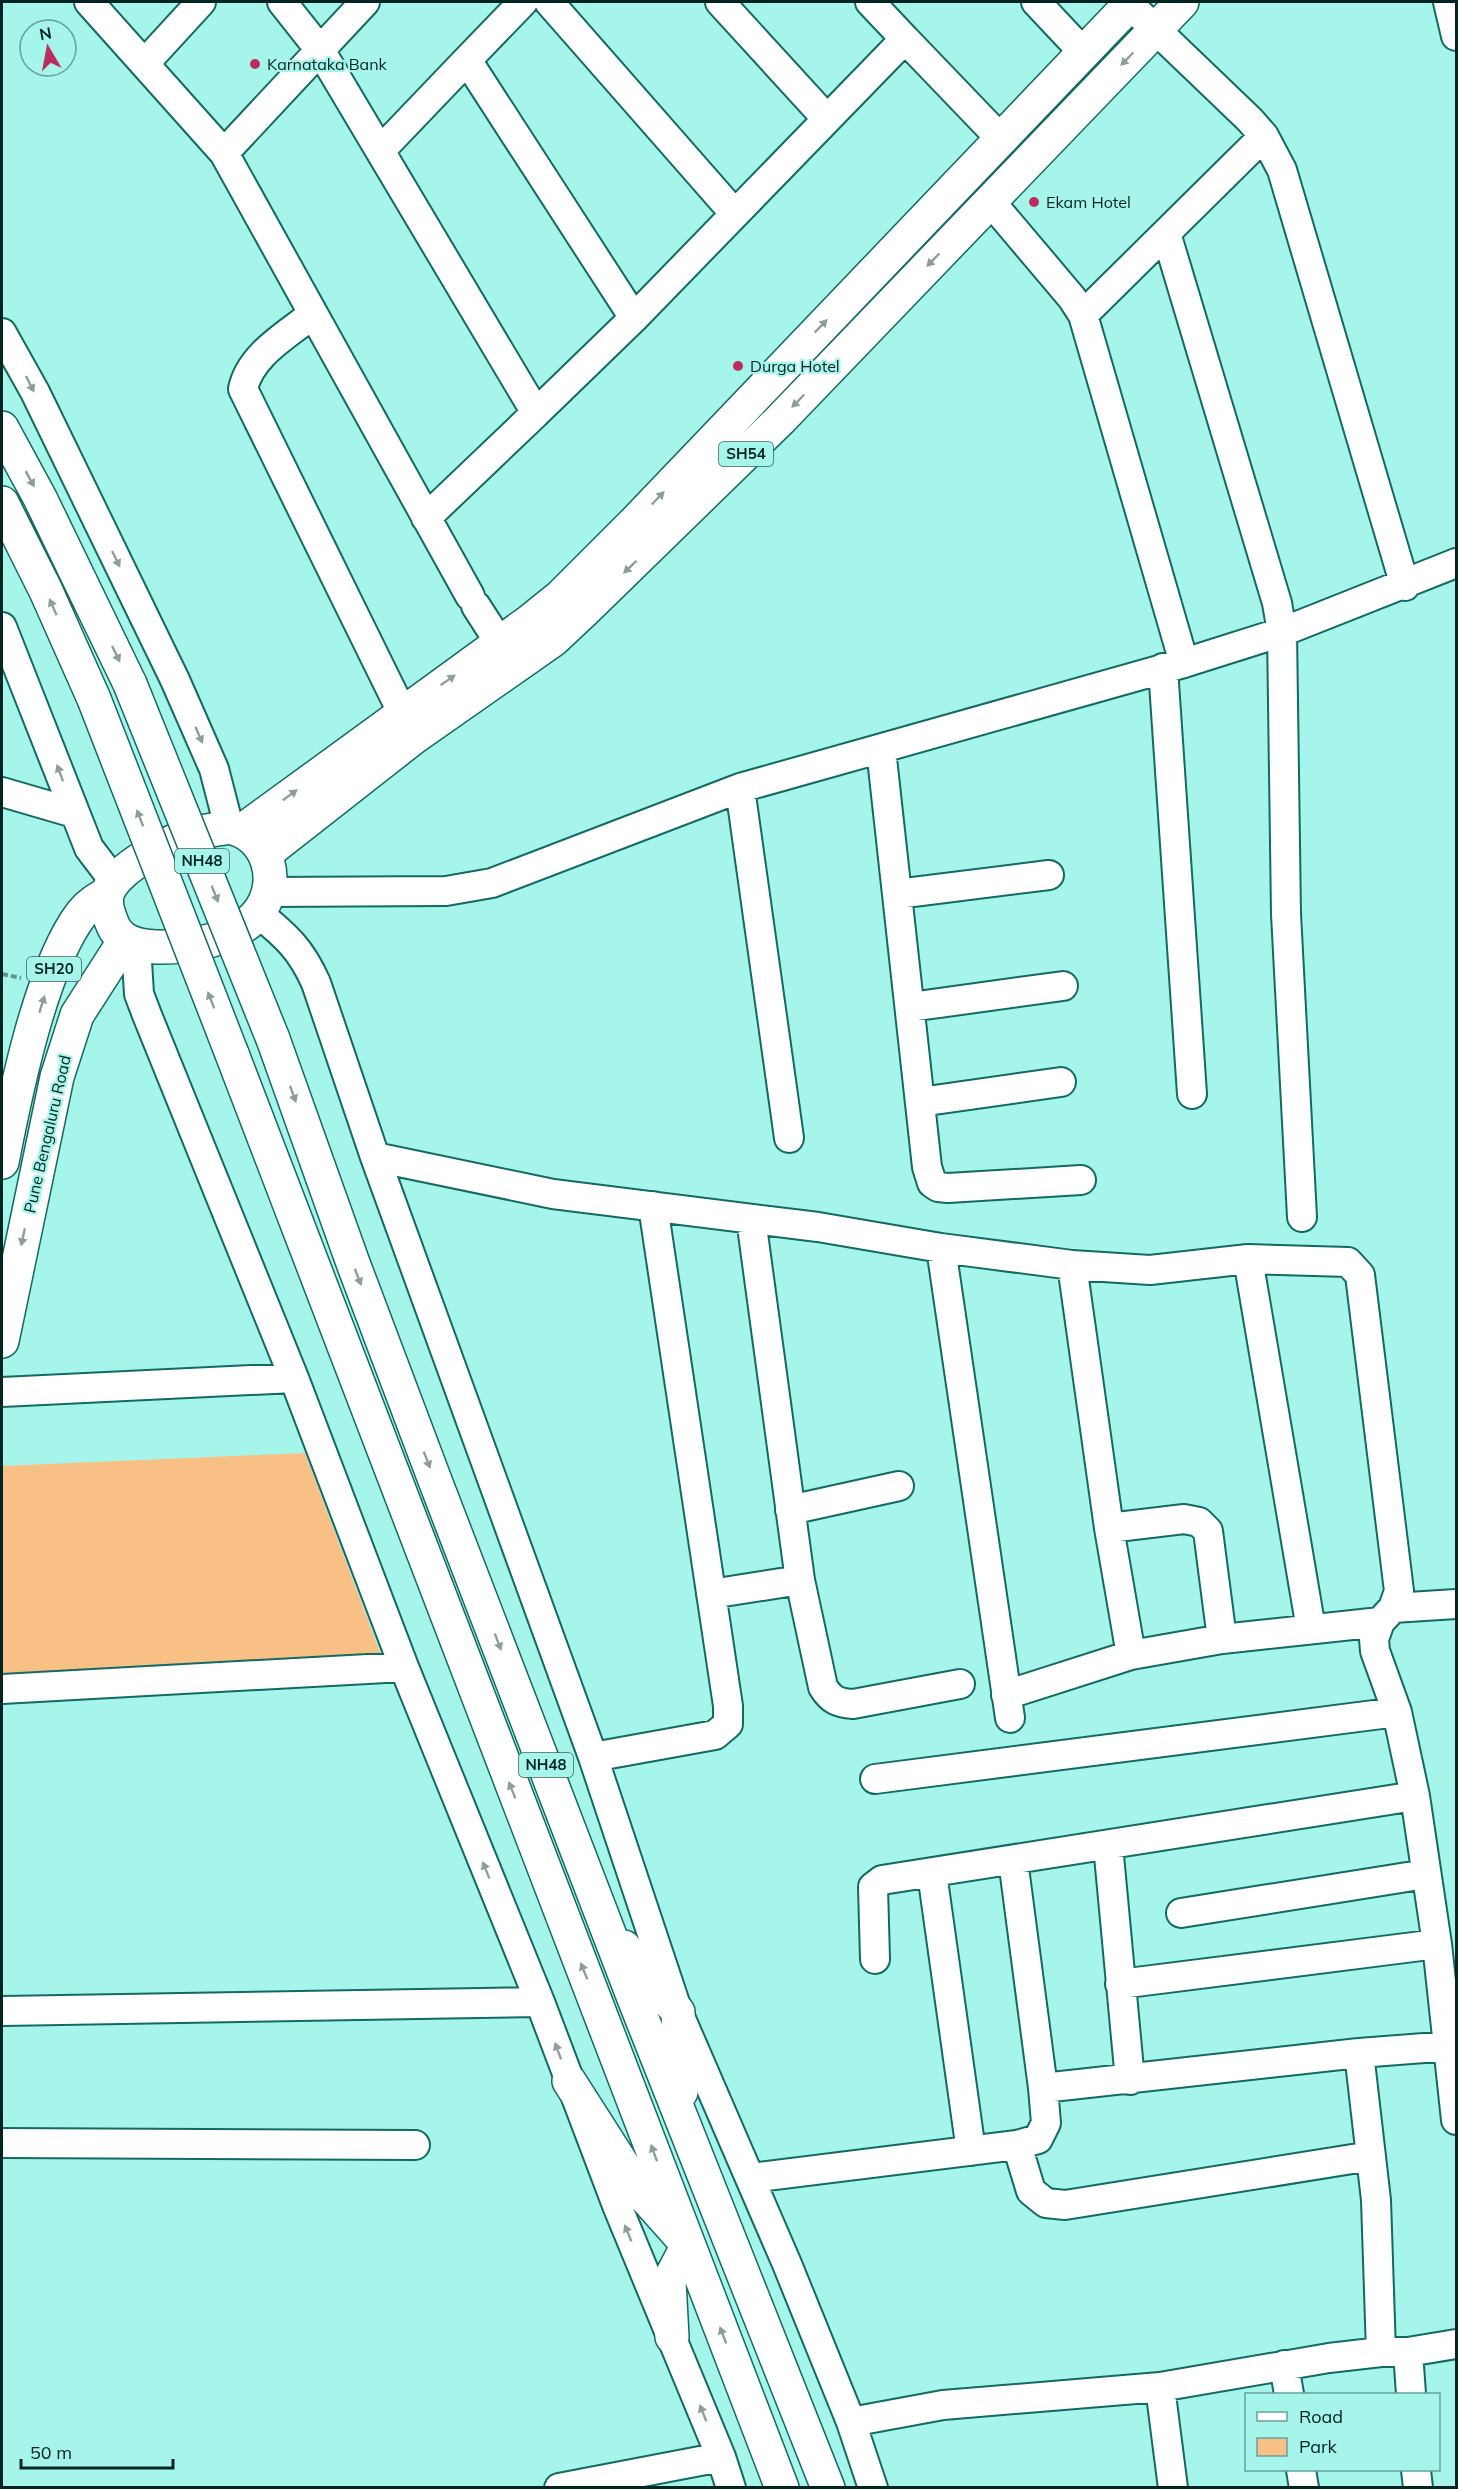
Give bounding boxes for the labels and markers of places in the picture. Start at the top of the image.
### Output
place label: Karnataka Bank [267,54,388,74]
marker: Karnataka Bank [248,57,262,71]
place label: Ekam Hotel [1046,192,1131,212]
marker: Ekam Hotel [1027,195,1041,209]
place label: Durga Hotel [750,356,840,376]
marker: Durga Hotel [731,359,745,373]

